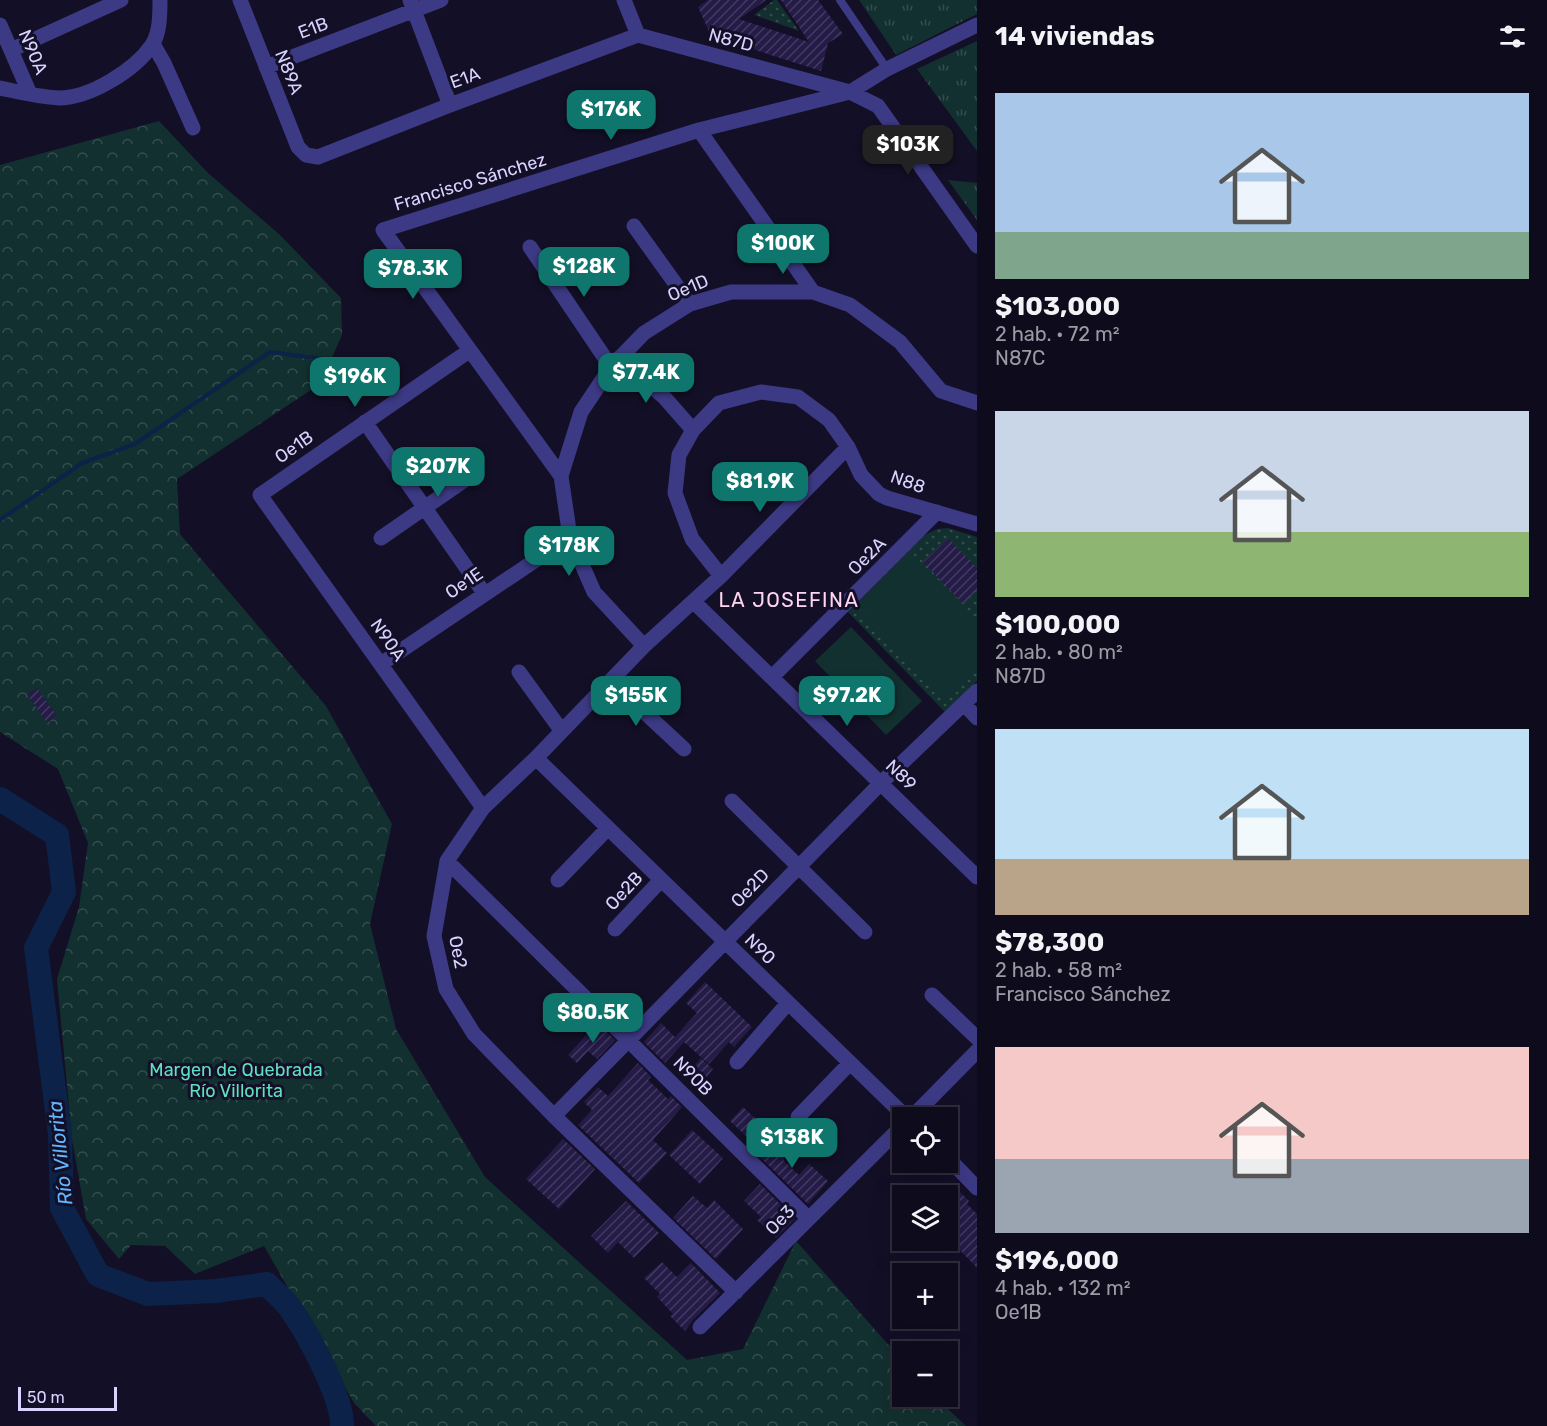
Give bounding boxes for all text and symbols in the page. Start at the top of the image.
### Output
street label: E1B [295,12,331,44]
icon: filters [1496,20,1529,53]
text: 14 viviendas [995,21,1155,52]
street label: N87D [706,23,756,57]
street label: N90A [14,26,52,78]
street label: N89A [270,47,308,97]
street label: E1A [447,62,483,94]
pin: $176K [569,90,653,141]
text: $176K [581,97,641,121]
pin: $103K [866,125,950,176]
text: $103K [876,132,940,156]
icon: home [1208,132,1316,240]
street label: Francisco Sánchez [391,148,549,216]
pin: $100K [741,224,825,275]
text: $100K [751,231,815,255]
pin: $128K [542,247,626,298]
pin: $78.3K [364,249,462,300]
text: $128K [552,254,616,278]
text: $78.3K [378,256,448,280]
street label: Oe1D [664,270,712,306]
text: $103,000 [995,291,1120,322]
text: 2 hab. · 72 m² [995,322,1120,346]
text: N87C [995,346,1045,370]
pin: $77.4K [597,353,695,404]
pin: $196K [313,357,397,408]
text: $77.4K [612,360,680,384]
text: $196K [324,364,386,388]
street label: Oe1B [270,426,318,468]
pin: $207K [396,447,480,498]
icon: home [1208,450,1316,558]
text: $207K [406,454,470,478]
pin: $81.9K [711,462,809,513]
street label: N88 [888,466,928,498]
text: $81.9K [726,469,794,493]
pin: $178K [527,526,611,577]
street label: Oe2A [843,532,891,580]
text: $178K [538,533,600,557]
street label: Oe1E [441,562,487,604]
district label: LA JOSEFINA [719,588,859,612]
text: $100,000 [995,609,1121,640]
street label: N90A [366,615,410,665]
text: 2 hab. · 80 m² [995,640,1123,664]
text: N87D [995,664,1046,688]
pin: $155K [594,676,678,727]
pin: $97.2K [798,676,896,727]
text: $155K [605,683,667,707]
text: $97.2K [813,683,881,707]
street label: N89 [881,755,921,795]
icon: home [1208,768,1316,876]
street label: Oe2D [726,864,774,912]
street label: Oe2B [601,867,647,915]
text: $78,300 [995,927,1104,958]
street label: N90 [740,929,780,969]
street label: Oe2 [444,934,472,970]
text: 2 hab. · 58 m² [995,958,1122,982]
text: Francisco Sánchez [995,982,1171,1006]
pin: $80.5K [544,993,642,1044]
text: $80.5K [557,1000,629,1024]
street label: N90B [669,1052,717,1100]
park label: Margen de Quebrada Río Villorita [149,1059,323,1102]
icon: home [1208,1086,1316,1194]
water label: Río Villorita [43,1099,77,1206]
map controls [892,1107,958,1407]
button: locate [892,1107,958,1173]
pin: $138K [750,1118,834,1169]
text: $138K [760,1125,824,1149]
button: layers [892,1185,958,1251]
street label: Oe3 [761,1200,799,1240]
text: $196,000 [995,1245,1119,1276]
button: + [892,1263,958,1329]
text: 4 hab. · 132 m² [995,1276,1131,1300]
text: Oe1B [995,1300,1042,1324]
button: − [892,1341,958,1407]
scale bar [18,1384,117,1412]
text: 50 m [27,1388,65,1407]

